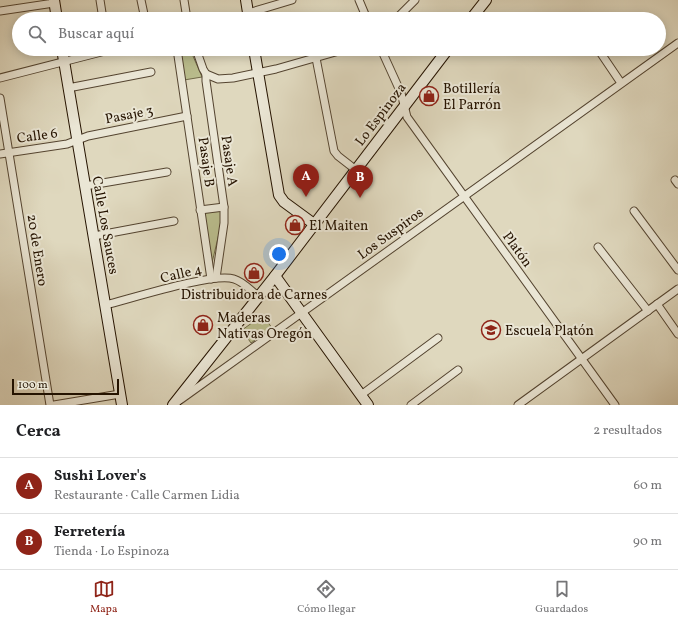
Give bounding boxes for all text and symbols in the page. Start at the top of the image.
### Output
search box [12,12,666,56]
icon: search [26,23,48,45]
text: Buscar aquí [58,24,134,45]
street label: Lo Espinoza [351,79,411,150]
place label: Botillería El Parrón [443,80,501,115]
shop icon: Botillería El Parrón [418,85,440,107]
street label: Pasaje 3 [104,102,155,129]
street label: Calle 6 [16,124,59,149]
street label: Pasaje A [216,134,242,188]
street label: Pasaje B [193,136,218,188]
pin: A [293,164,319,197]
pin: B [347,165,373,198]
street label: Calle Los Sauces [87,175,123,276]
street label: Los Suspiros [354,204,428,265]
street label: 20 de Enero [21,213,52,288]
shop icon: El Maiten [284,214,306,236]
place label: El Maiten [309,217,368,236]
street label: Platón [497,228,536,272]
your location [269,244,289,264]
street label: Calle 4 [159,260,204,288]
shop icon: Distribuidora de Carnes [243,262,265,284]
place label: Distribuidora de Carnes [181,286,327,305]
place label: Maderas Nativas Oregón [217,309,312,344]
shop icon: Maderas Nativas Oregón [192,314,214,336]
school or university icon: Escuela Platón [480,319,502,341]
place label: Escuela Platón [505,322,594,341]
scale bar [12,377,119,396]
text: 100 m [18,378,48,393]
text: Cerca [16,420,61,443]
text: 2 resultados [593,422,662,440]
text: Sushi Lover's [54,466,146,487]
text: A [24,477,34,495]
text: 60 m [634,477,662,495]
text: Restaurante · Calle Carmen Lidia [54,487,240,505]
text: Ferretería [54,522,126,543]
text: B [25,533,33,551]
text: 90 m [633,533,662,551]
text: Tienda · Lo Espinoza [54,543,170,561]
tab: Mapa [90,578,117,617]
tab: Cómo llegar [297,578,356,617]
tab: Guardados [535,578,588,617]

